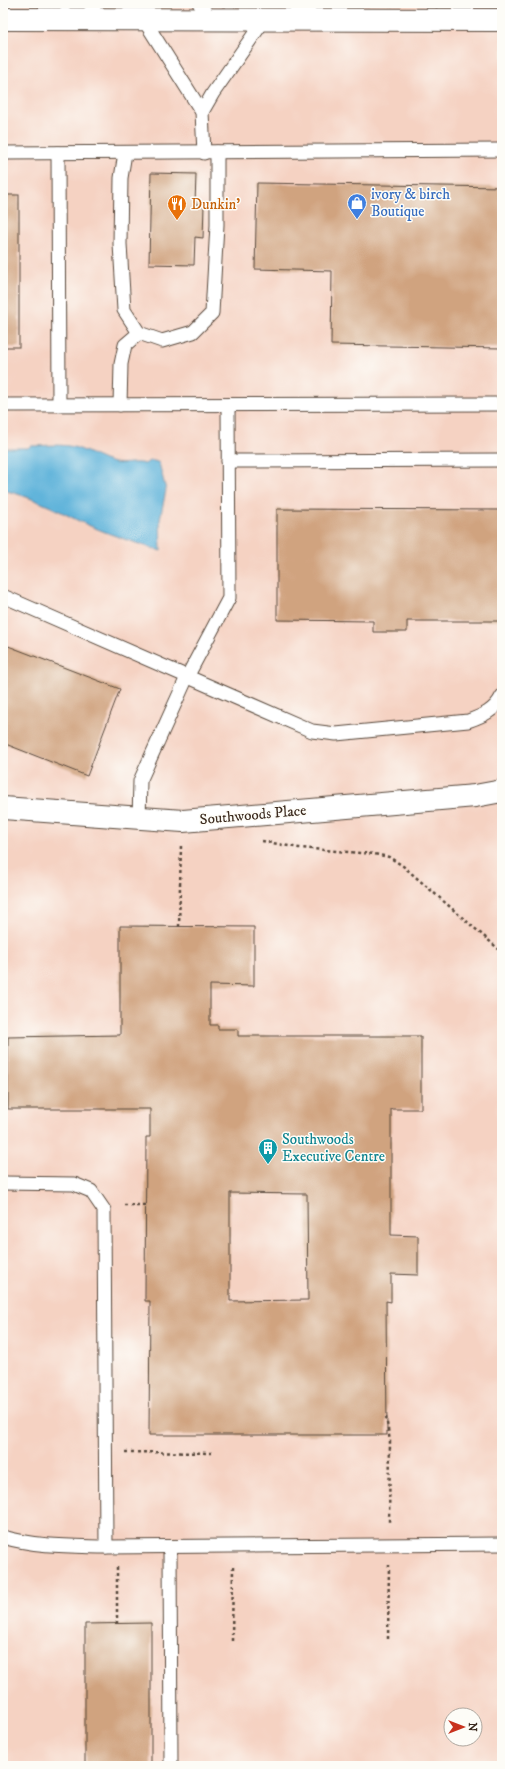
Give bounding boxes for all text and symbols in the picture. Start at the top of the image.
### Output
place label: ivory & birch Boutique [371,185,450,221]
shop icon: ivory & birch Boutique [346,192,368,220]
restaurant icon: Dunkin' [166,193,188,221]
place label: Dunkin' [191,195,240,214]
street label: Southwoods Place [199,801,307,829]
place label: Southwoods Executive Centre [282,1130,385,1166]
building icon: Southwoods Executive Centre [257,1137,279,1165]
north arrow [443,1707,483,1747]
text: N [465,1722,479,1732]

